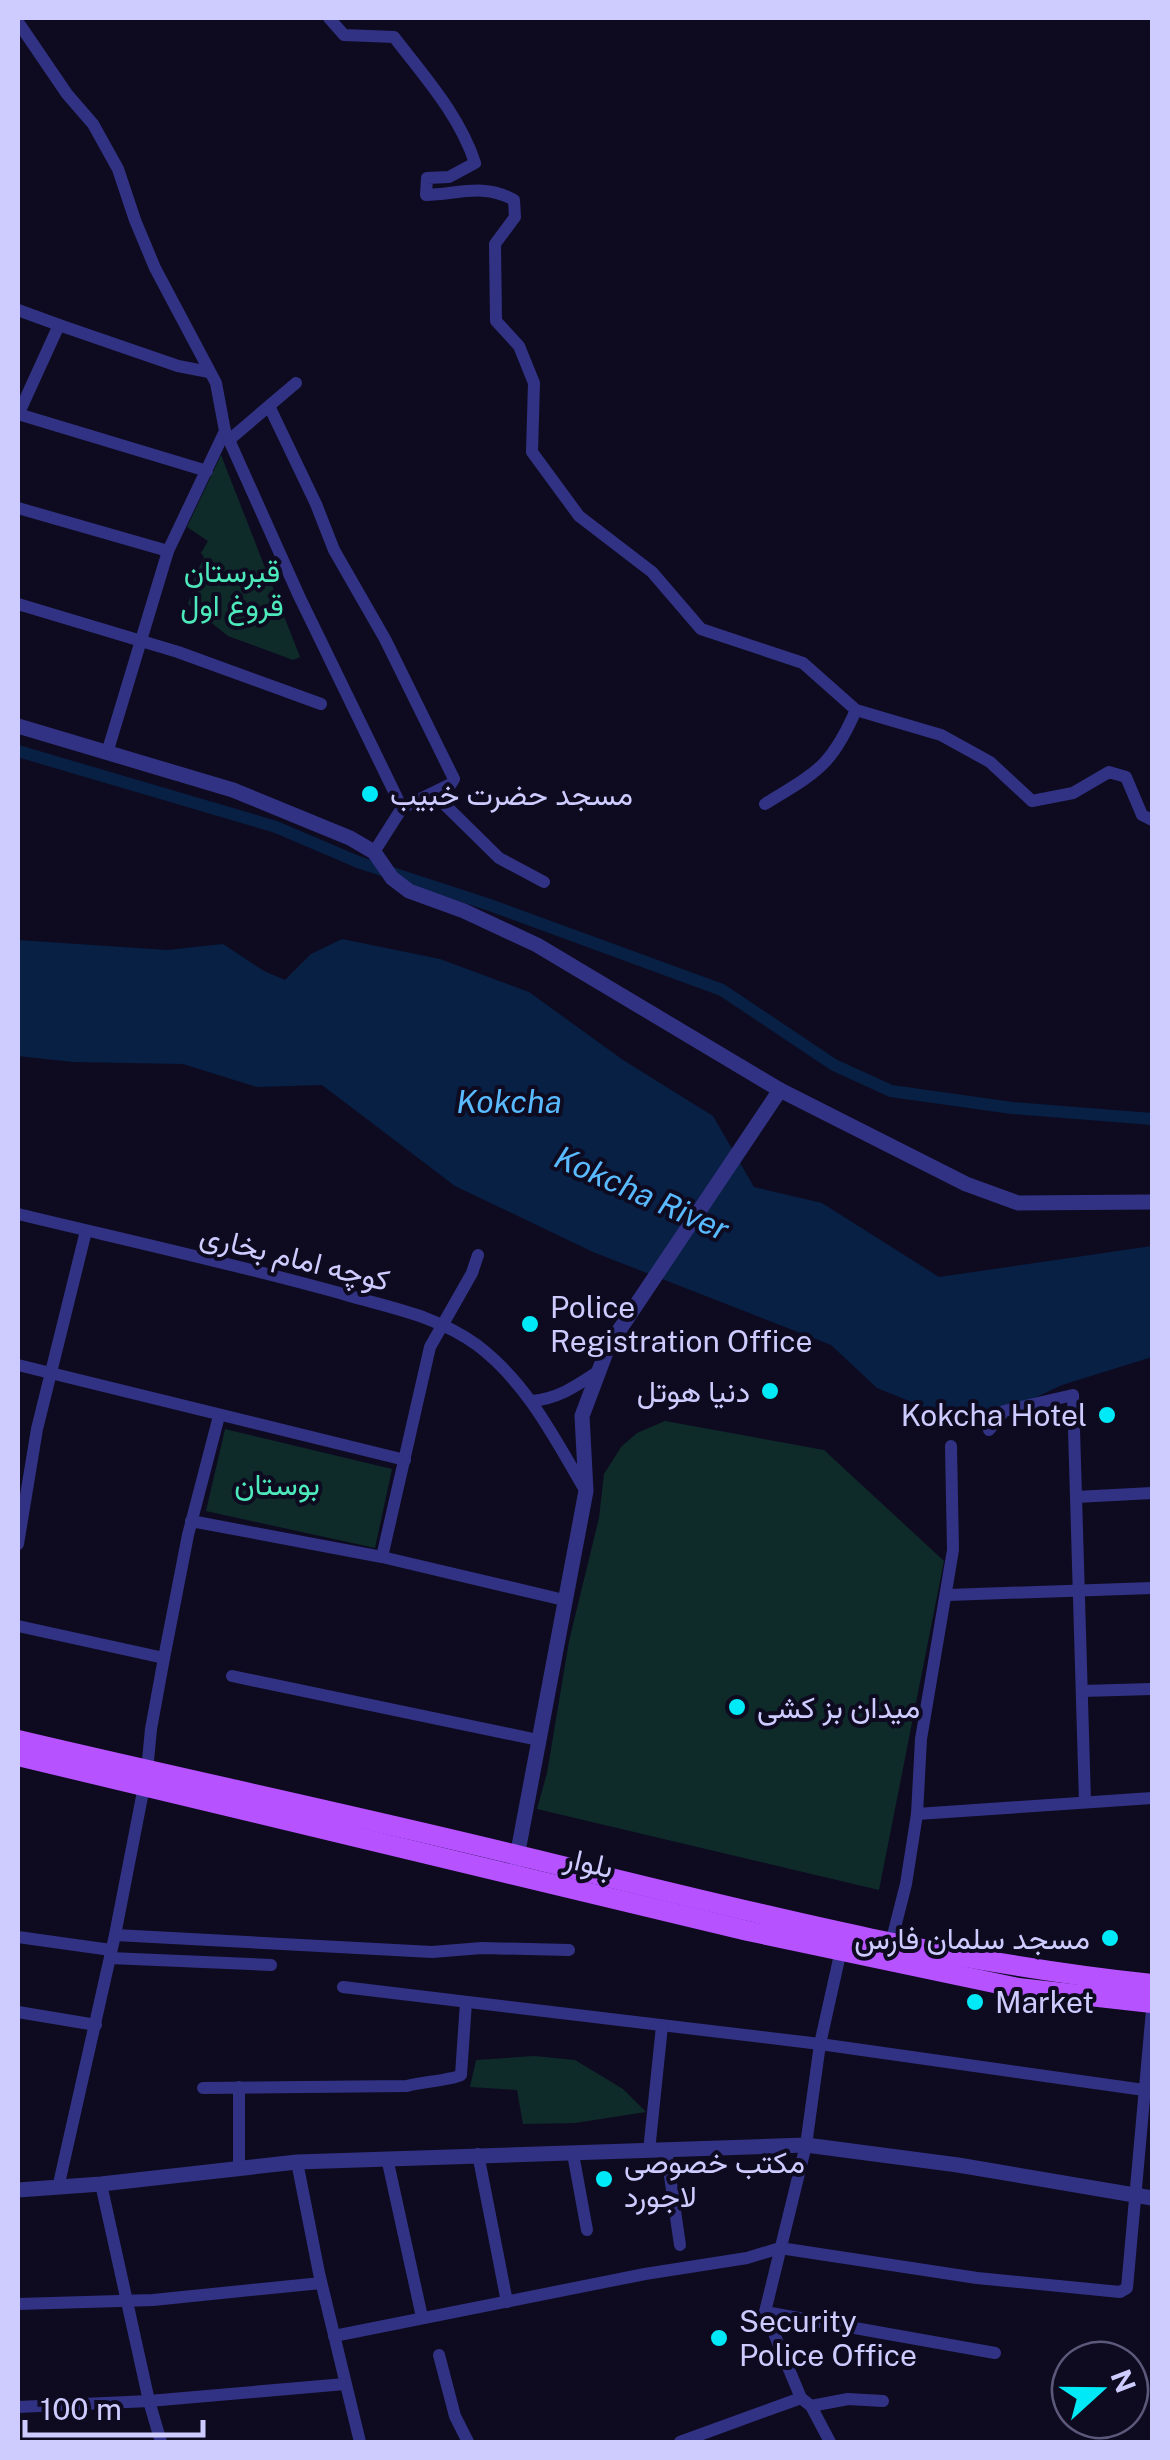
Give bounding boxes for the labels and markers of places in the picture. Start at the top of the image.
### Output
place label: مسجد حضرت خبیب [390,776,633,813]
marker: مسجد حضرت خبیب [359,783,381,805]
place label: Police Registration Office [550,1289,813,1359]
marker: Police Registration Office [519,1313,541,1335]
place label: دنیا هوتل [637,1373,750,1410]
marker: دنیا هوتل [759,1380,781,1402]
place label: Kokcha Hotel [901,1397,1087,1433]
marker: Kokcha Hotel [1096,1404,1118,1426]
place label: میدان بز کشی [757,1689,920,1726]
marker: میدان بز کشی [726,1696,748,1718]
place label: مسجد سلمان فارس [854,1920,1090,1957]
marker: مسجد سلمان فارس [1099,1927,1121,1949]
place label: Market [995,1984,1094,2020]
marker: Market [964,1991,986,2013]
place label: مکتب خصوصی لاجورد [624,2144,805,2215]
marker: مکتب خصوصی لاجورد [593,2168,615,2190]
place label: Security Police Office [739,2303,917,2373]
marker: Security Police Office [708,2327,730,2349]

